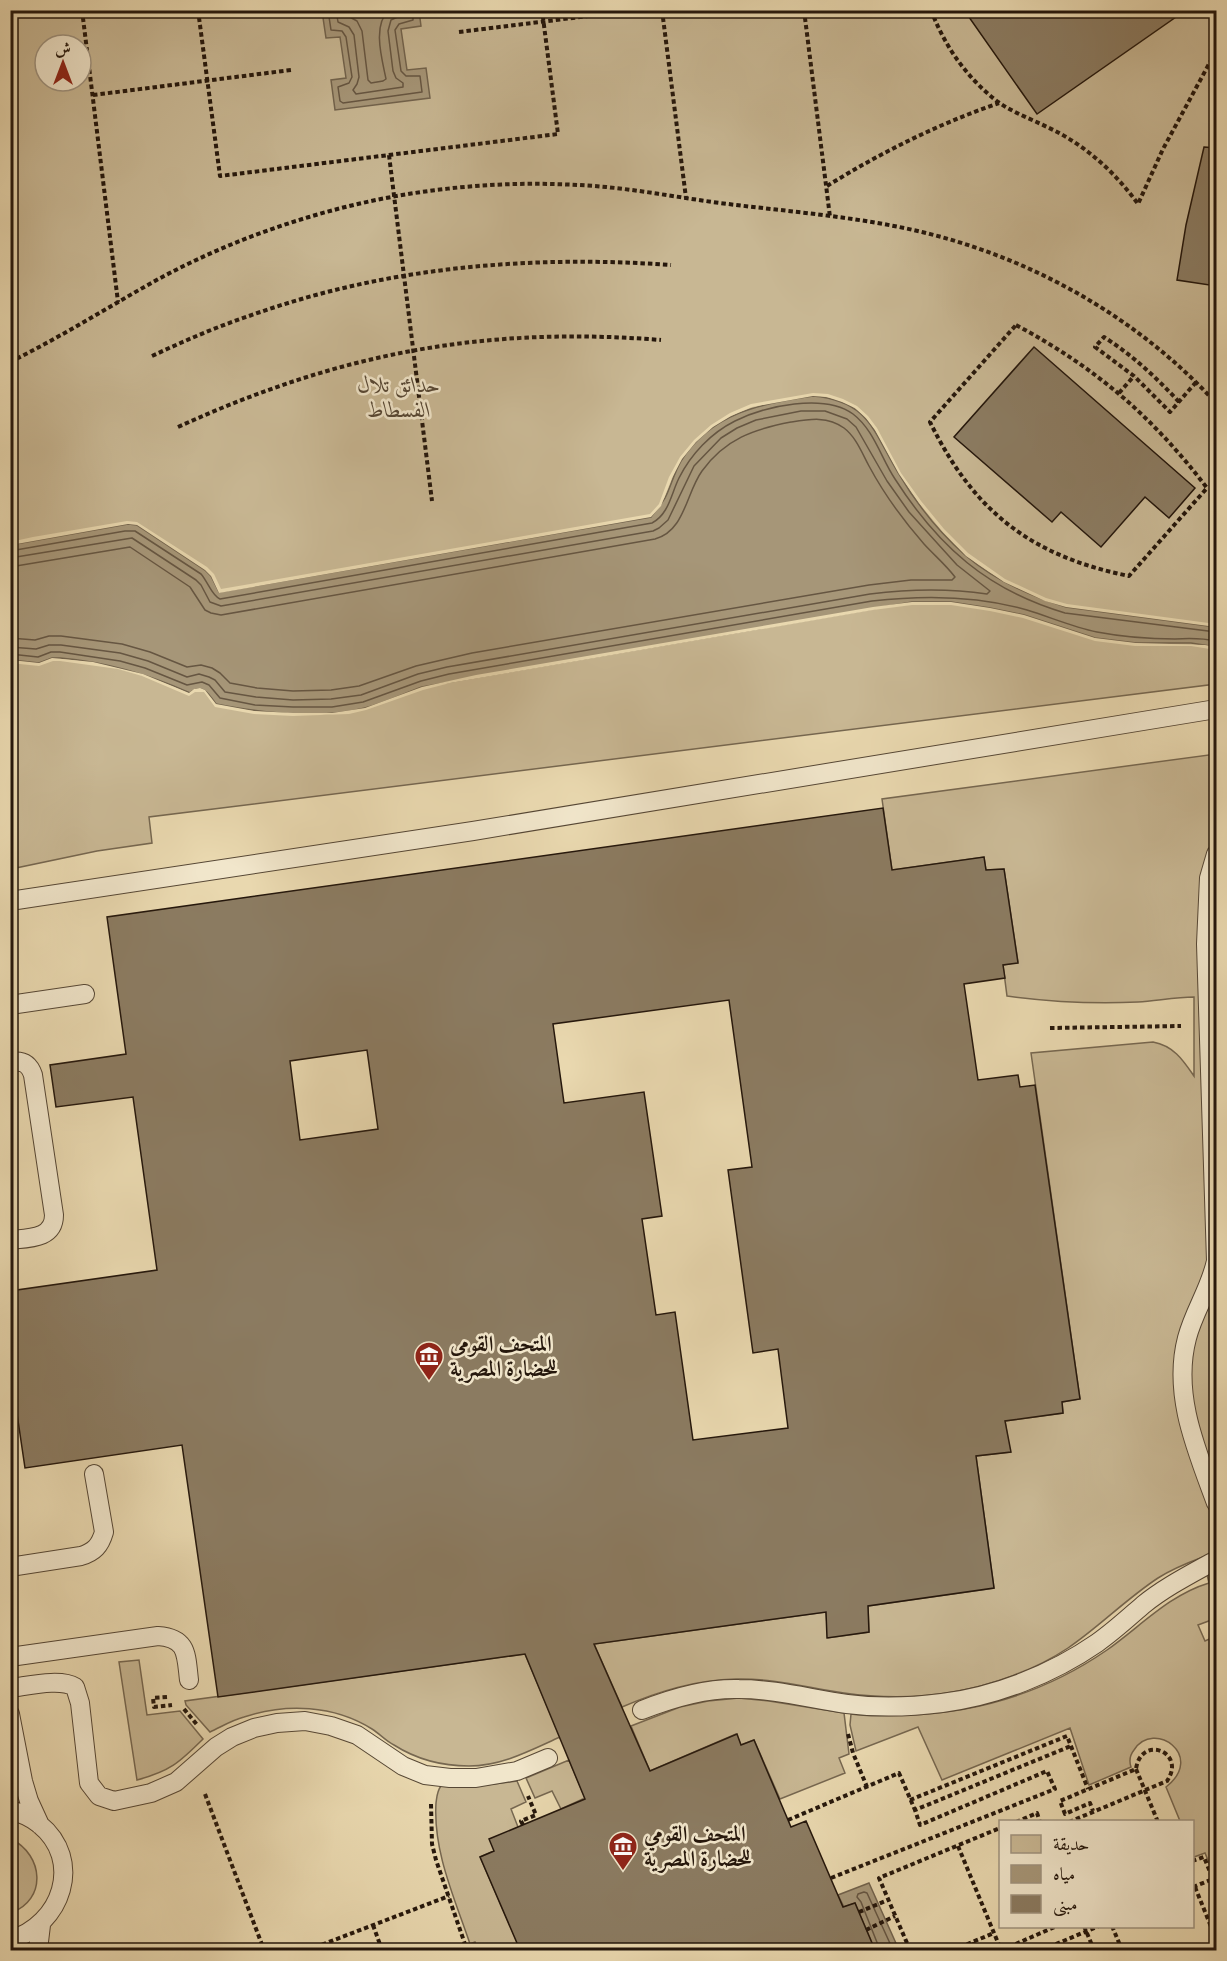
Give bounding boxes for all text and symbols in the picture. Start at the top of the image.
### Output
north arrow [33,33,93,93]
text: ش [55,36,71,60]
park label: حدائق تلال الفسطاط [357,368,441,425]
place label: المتحف القومى للحضارة المصرية [449,1327,558,1384]
museum icon: المتحف القومى للحضارة المصرية [413,1340,445,1382]
place label: المتحف القومي للحضارة المصرية [643,1817,752,1874]
legend [999,1820,1194,1928]
museum icon: المتحف القومي للحضارة المصرية [607,1830,639,1872]
text: حديقة [1053,1830,1089,1857]
text: مياه [1053,1860,1075,1887]
text: مبنى [1053,1890,1078,1917]

